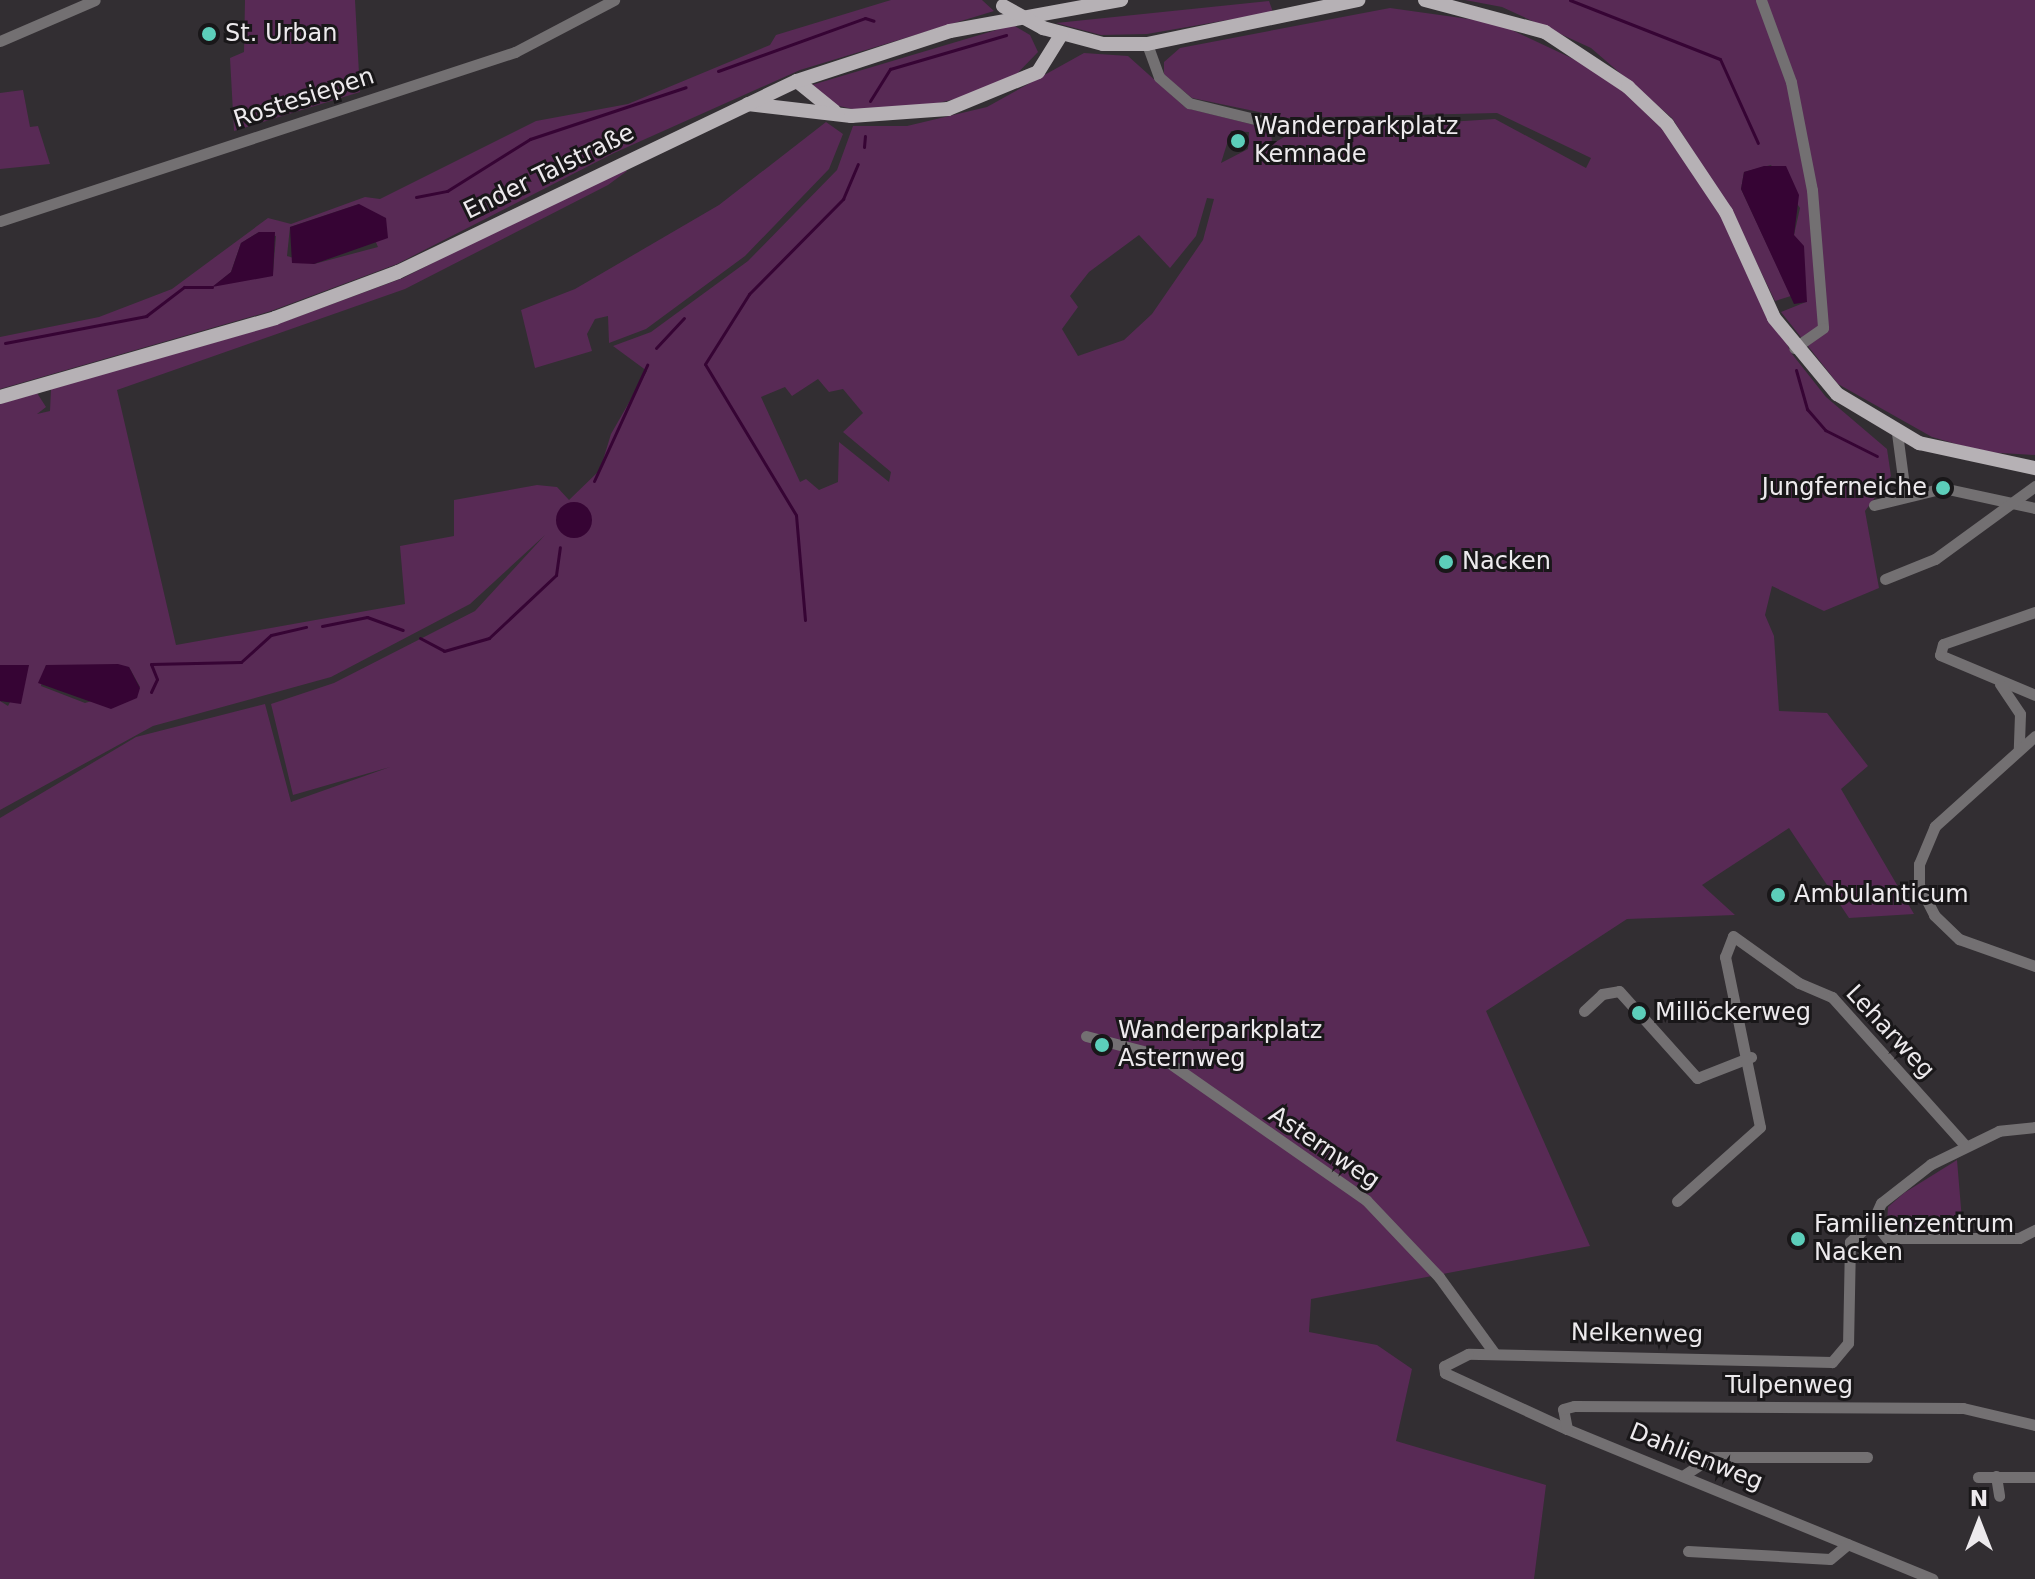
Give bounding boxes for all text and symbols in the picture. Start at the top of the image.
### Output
place label: St. Urban [225,20,337,48]
marker: St. Urban [200,25,218,43]
street label: Rostesiepen [230,62,378,134]
place label: Wanderparkplatz Kemnade [1254,113,1458,169]
street label: Ender Talstraße [459,118,639,226]
marker: Wanderparkplatz Kemnade [1229,132,1247,150]
place label: Jungferneiche [1762,474,1927,502]
marker: Jungferneiche [1934,479,1952,497]
place label: Nacken [1462,548,1551,576]
marker: Nacken [1437,553,1455,571]
place label: Ambulanticum [1794,881,1969,909]
marker: Ambulanticum [1769,886,1787,904]
street label: Leharweg [1840,979,1940,1085]
place label: Millöckerweg [1655,999,1811,1027]
marker: Millöckerweg [1630,1004,1648,1022]
place label: Wanderparkplatz Asternweg [1118,1017,1322,1073]
marker: Wanderparkplatz Asternweg [1093,1036,1111,1054]
street label: Asternweg [1263,1100,1385,1196]
place label: Familienzentrum Nacken [1814,1211,2014,1267]
marker: Familienzentrum Nacken [1789,1230,1807,1248]
street label: Nelkenweg [1571,1318,1703,1350]
street label: Tulpenweg [1725,1372,1853,1400]
street label: Dahlienweg [1625,1417,1767,1497]
north arrow [1939,1483,2019,1563]
text: N [1970,1486,1988,1511]

